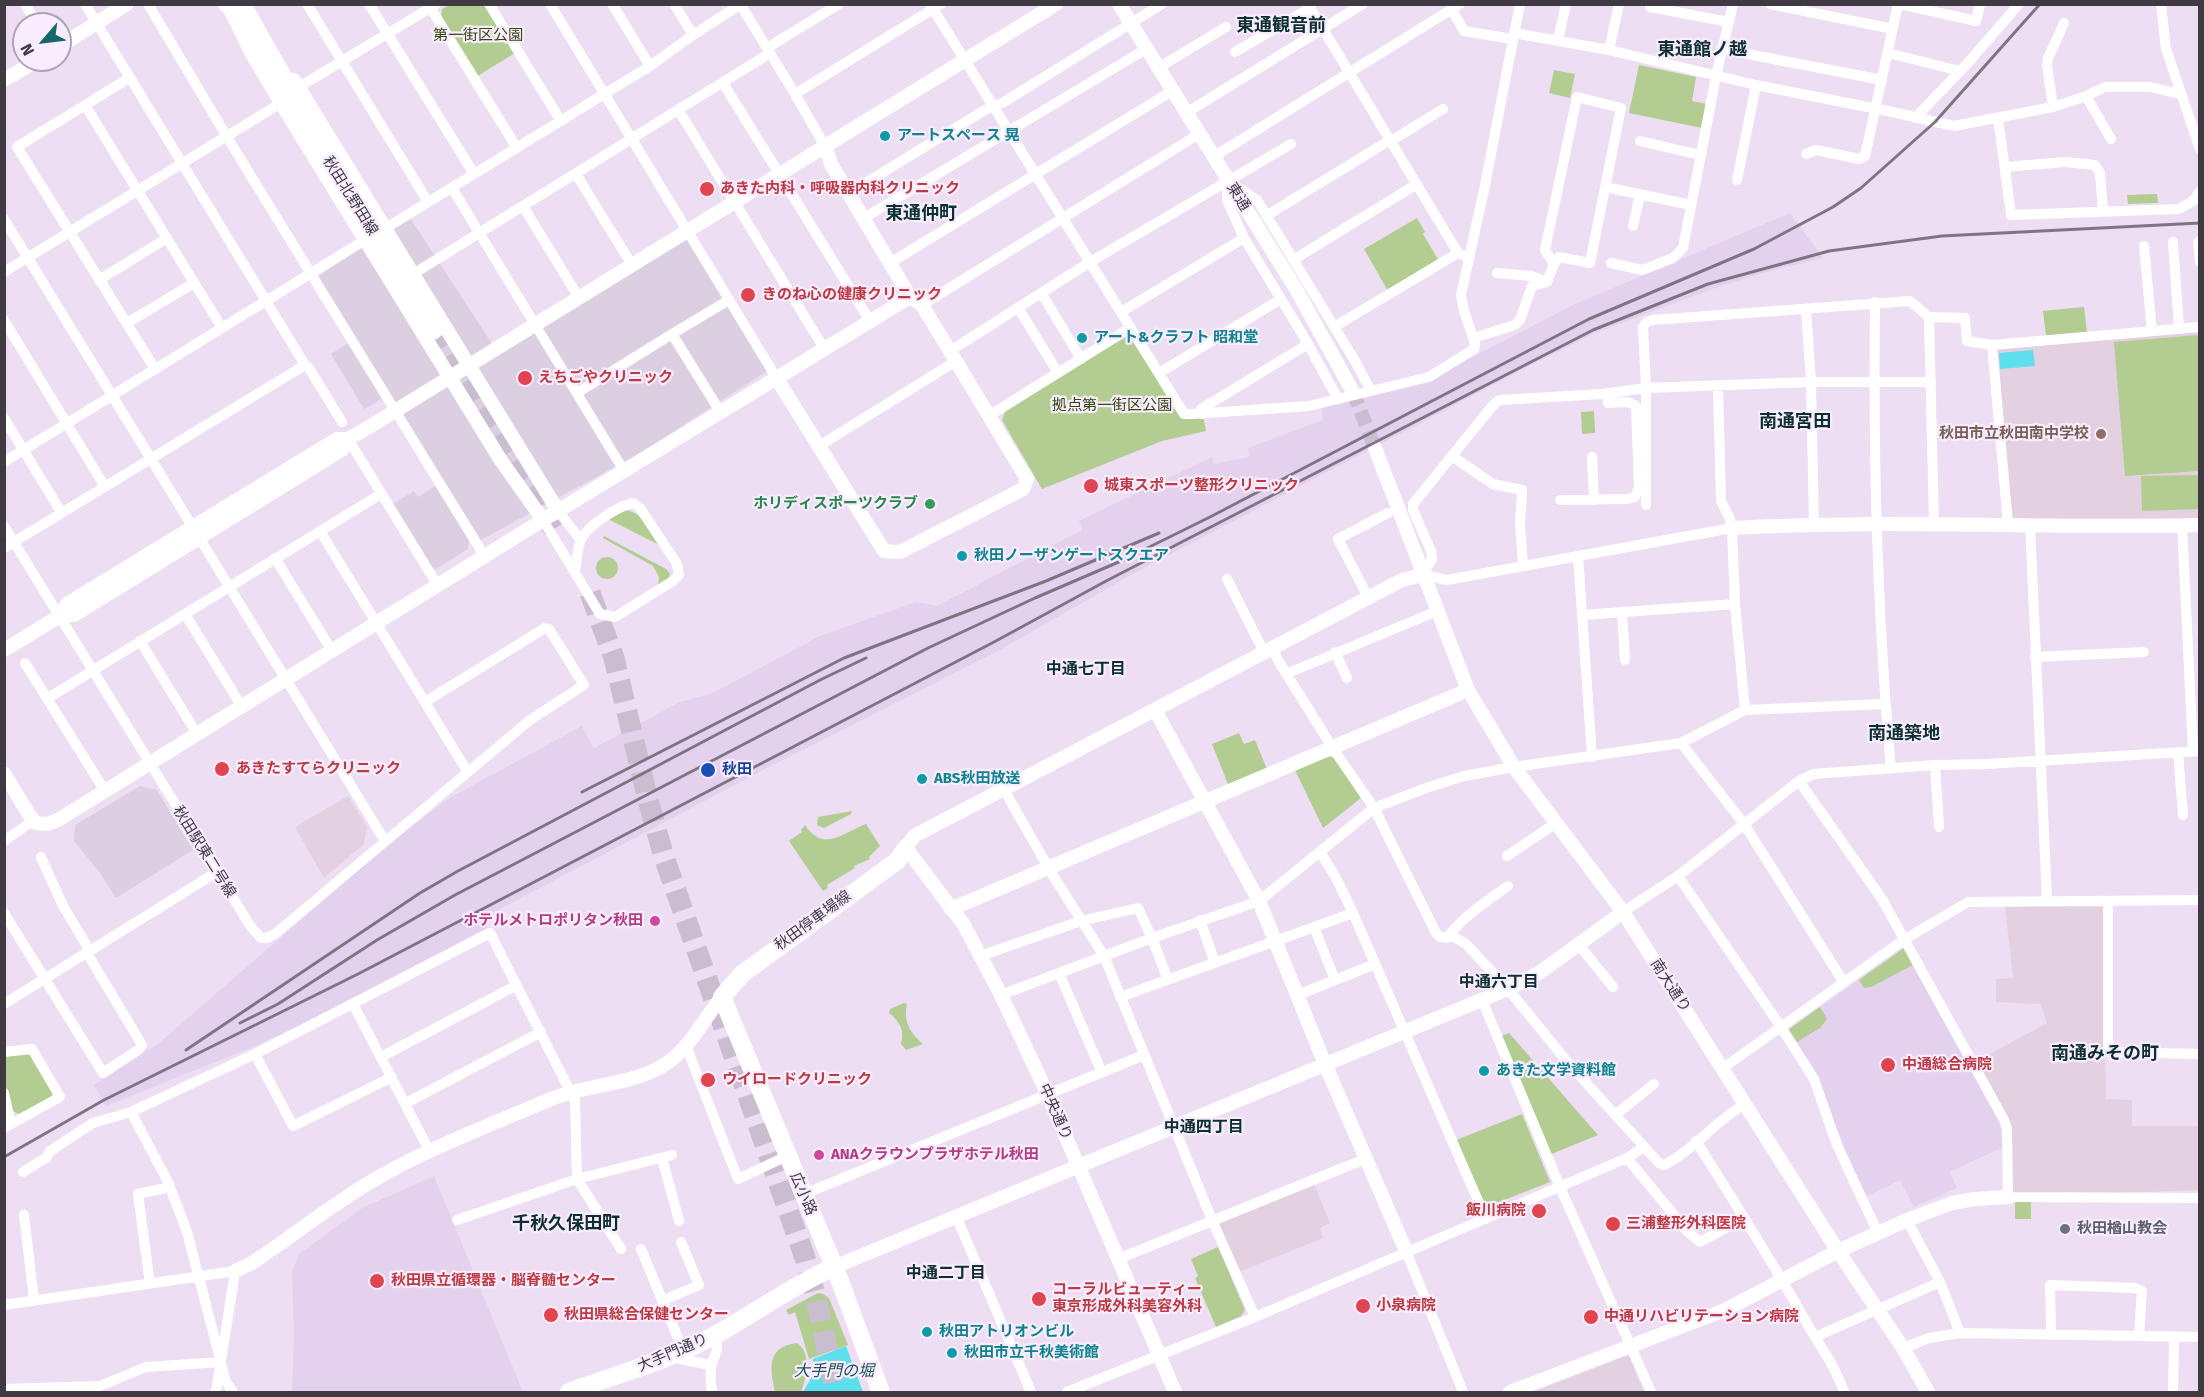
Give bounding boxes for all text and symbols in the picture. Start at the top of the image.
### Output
north arrow [12,12,72,72]
district label: 東通観音前 [1236,15,1326,37]
park label: 第一街区公園 [433,27,523,45]
district label: 東通館ノ越 [1657,39,1747,61]
text: N [17,41,38,59]
place label: アートスペース 晃 [897,127,1020,145]
marker: アートスペース 晃 [878,129,892,143]
street label: 秋田北野田線 [319,153,381,239]
marker: あきた内科・呼吸器内科クリニック [698,180,716,198]
place label: あきた内科・呼吸器内科クリニック [720,180,960,198]
street label: 東通 [1222,180,1254,214]
district label: 東通仲町 [885,203,957,225]
marker: きのね心の健康クリニック [739,286,757,304]
place label: きのね心の健康クリニック [762,286,942,304]
place label: アート&クラフト 昭和堂 [1094,329,1258,347]
marker: アート&クラフト 昭和堂 [1075,331,1089,345]
marker: えちごやクリニック [516,369,534,387]
place label: えちごやクリニック [538,369,673,387]
park label: 拠点第一街区公園 [1052,397,1172,415]
district label: 南通宮田 [1759,411,1831,433]
place label: 秋田市立秋田南中学校 [1939,425,2089,443]
marker: 秋田市立秋田南中学校 [2094,427,2108,441]
marker: 城東スポーツ整形クリニック [1082,477,1100,495]
place label: 城東スポーツ整形クリニック [1104,477,1299,495]
place label: ホリディスポーツクラブ [753,495,918,513]
marker: ホリディスポーツクラブ [923,497,937,511]
place label: 秋田ノーザンゲートスクエア [974,547,1169,565]
marker: 秋田ノーザンゲートスクエア [955,549,969,563]
district label: 中通七丁目 [1046,660,1126,680]
district label: 南通築地 [1868,723,1940,745]
marker: あきたすてらクリニック [213,760,231,778]
place label: あきたすてらクリニック [236,760,401,778]
marker: 秋田 [699,761,717,779]
place label: 秋田 [722,761,752,779]
place label: ABS秋田放送 [934,770,1020,788]
marker: ABS秋田放送 [915,772,929,786]
street label: 秋田駅東二号線 [169,803,239,901]
street label: 秋田停車場線 [771,887,855,955]
place label: ホテルメトロポリタン秋田 [463,912,643,930]
marker: ホテルメトロポリタン秋田 [648,914,662,928]
street label: 南大通り [1646,956,1694,1016]
district label: 中通六丁目 [1459,973,1539,993]
district label: 南通みその町 [2051,1043,2159,1065]
marker: 中通総合病院 [1879,1056,1897,1074]
place label: 中通総合病院 [1902,1056,1992,1074]
place label: あきた文学資料館 [1496,1062,1616,1080]
marker: あきた文学資料館 [1477,1064,1491,1078]
marker: ウイロードクリニック [699,1071,717,1089]
place label: ウイロードクリニック [722,1071,872,1089]
street label: 中央通り [1035,1081,1075,1143]
district label: 中通四丁目 [1164,1118,1244,1138]
place label: ANAクラウンプラザホテル秋田 [831,1146,1039,1164]
marker: ANAクラウンプラザホテル秋田 [812,1148,826,1162]
street label: 広小路 [786,1170,820,1218]
place label: 飯川病院 [1466,1202,1526,1220]
marker: 飯川病院 [1530,1202,1548,1220]
district label: 千秋久保田町 [512,1213,620,1235]
marker: 三浦整形外科医院 [1604,1215,1622,1233]
place label: 三浦整形外科医院 [1626,1215,1746,1233]
place label: 秋田楢山教会 [2077,1220,2167,1238]
marker: 秋田楢山教会 [2058,1222,2072,1236]
district label: 中通二丁目 [906,1264,986,1284]
marker: 秋田県立循環器・脳脊髄センター [368,1272,386,1290]
place label: 秋田県立循環器・脳脊髄センター [391,1272,616,1290]
place label: コーラルビューティー 東京形成外科美容外科 [1052,1281,1202,1316]
marker: コーラルビューティー 東京形成外科美容外科 [1030,1290,1048,1308]
marker: 小泉病院 [1354,1297,1372,1315]
place label: 小泉病院 [1376,1297,1436,1315]
marker: 秋田県総合保健センター [542,1306,560,1324]
place label: 秋田県総合保健センター [564,1306,729,1324]
marker: 中通リハビリテーション病院 [1582,1308,1600,1326]
place label: 中通リハビリテーション病院 [1604,1308,1799,1326]
place label: 秋田アトリオンビル [939,1323,1074,1341]
marker: 秋田アトリオンビル [920,1325,934,1339]
street label: 大手門通り [635,1330,711,1376]
place label: 秋田市立千秋美術館 [964,1344,1099,1362]
marker: 秋田市立千秋美術館 [945,1346,959,1360]
water label: 大手門の堀 [794,1362,874,1382]

